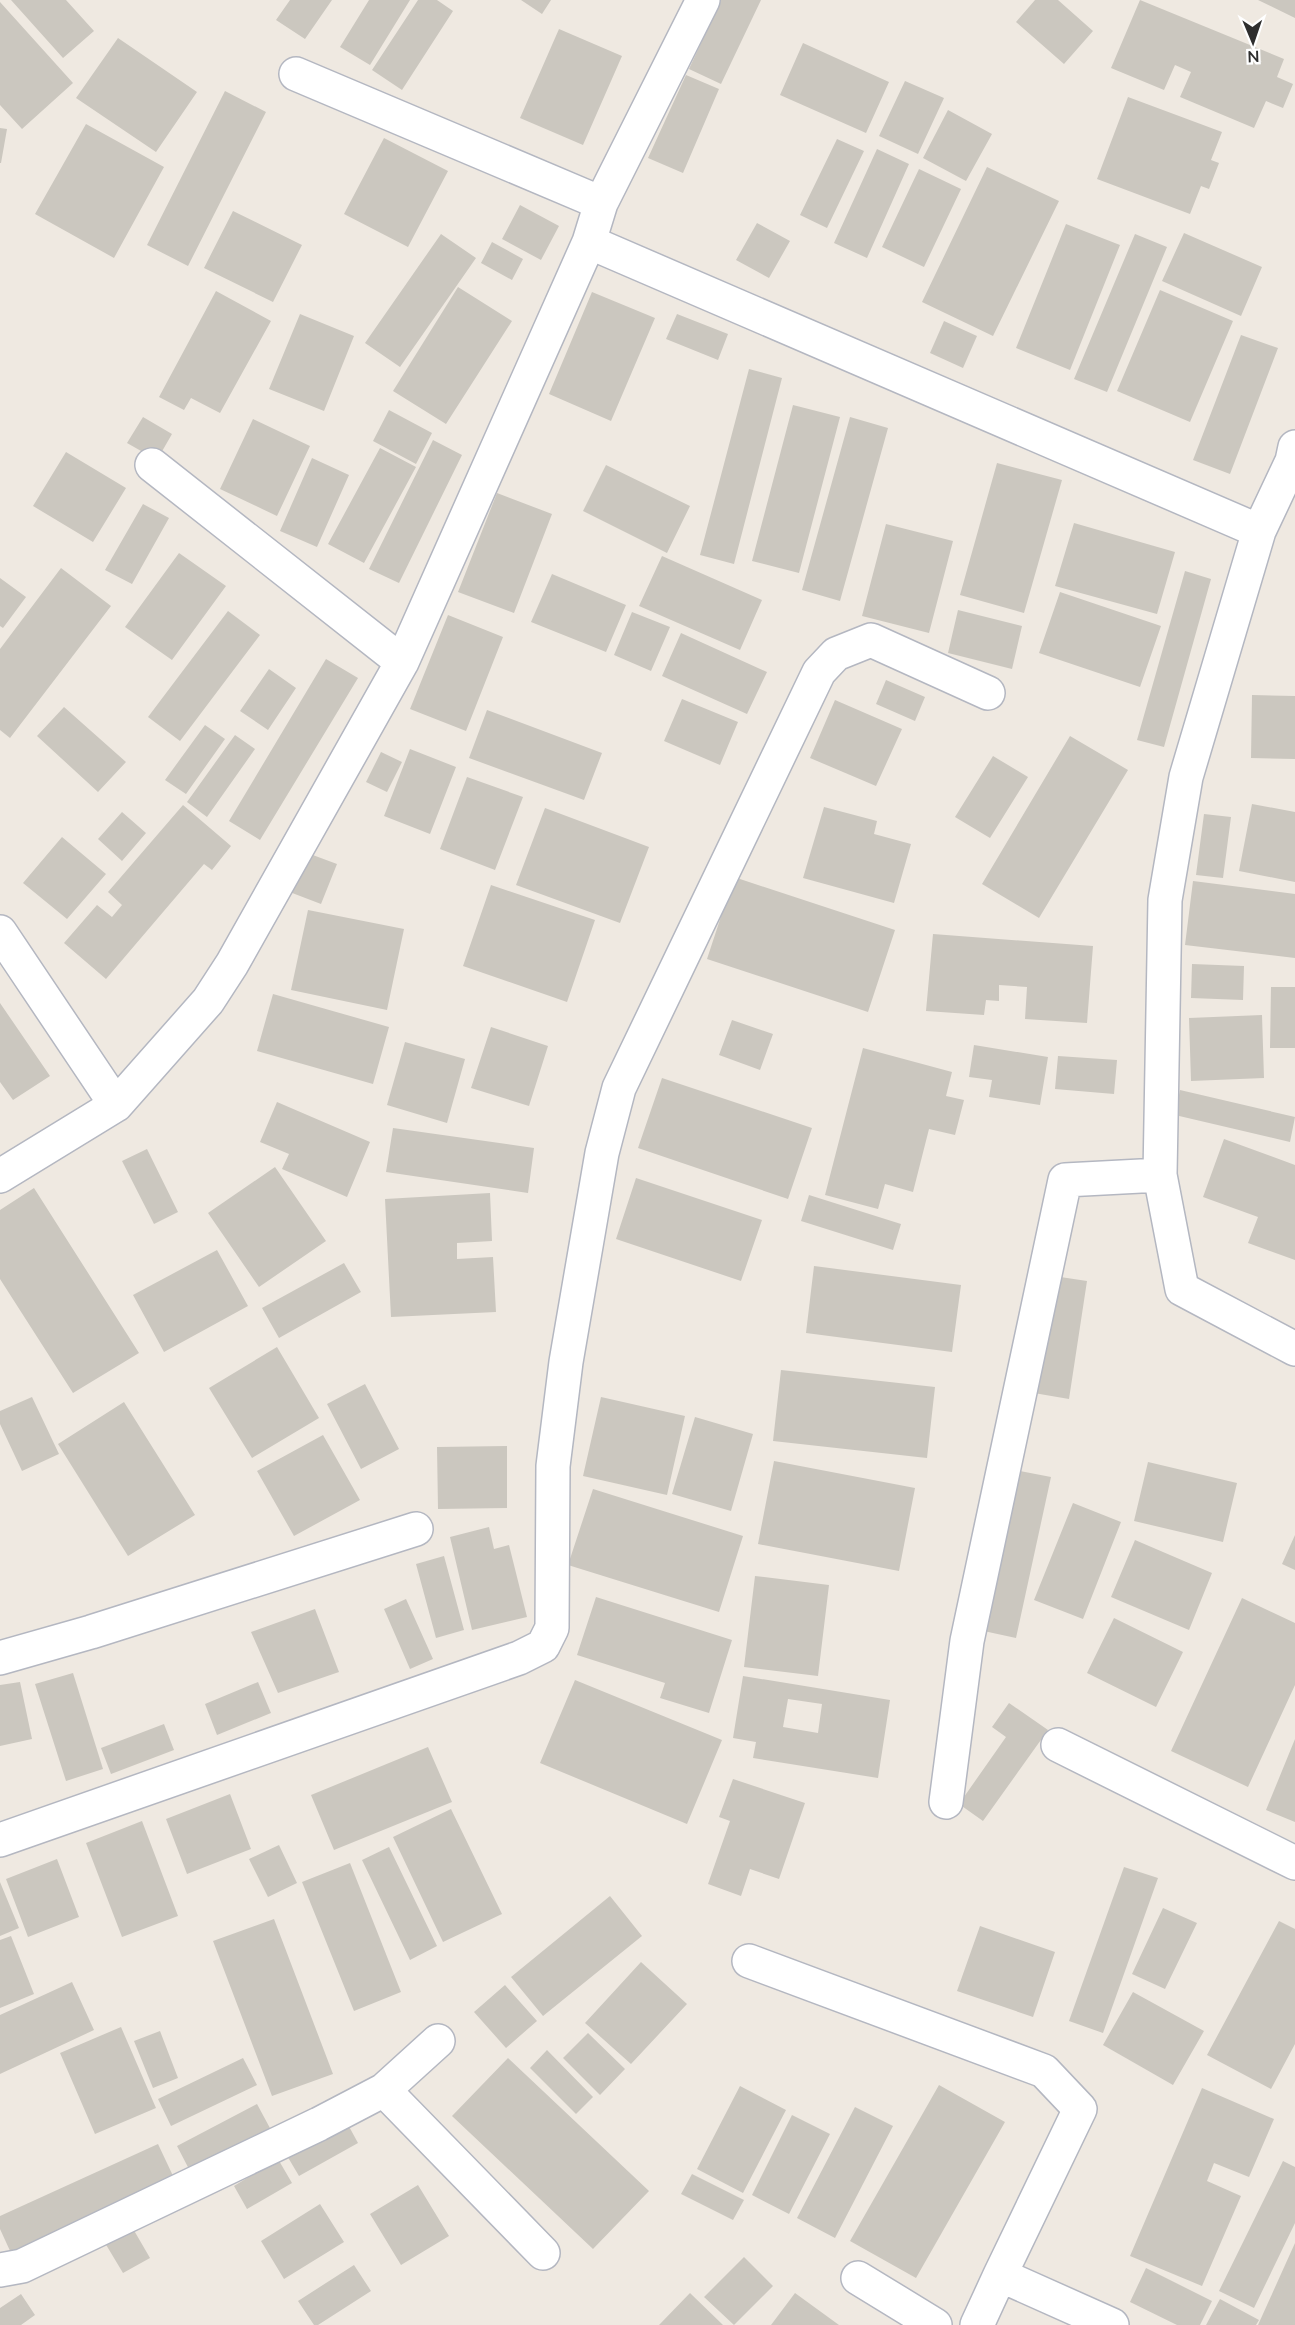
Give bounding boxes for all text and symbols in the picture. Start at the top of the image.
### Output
north arrow [1223,12,1283,72]
text: N [1247,47,1260,67]

